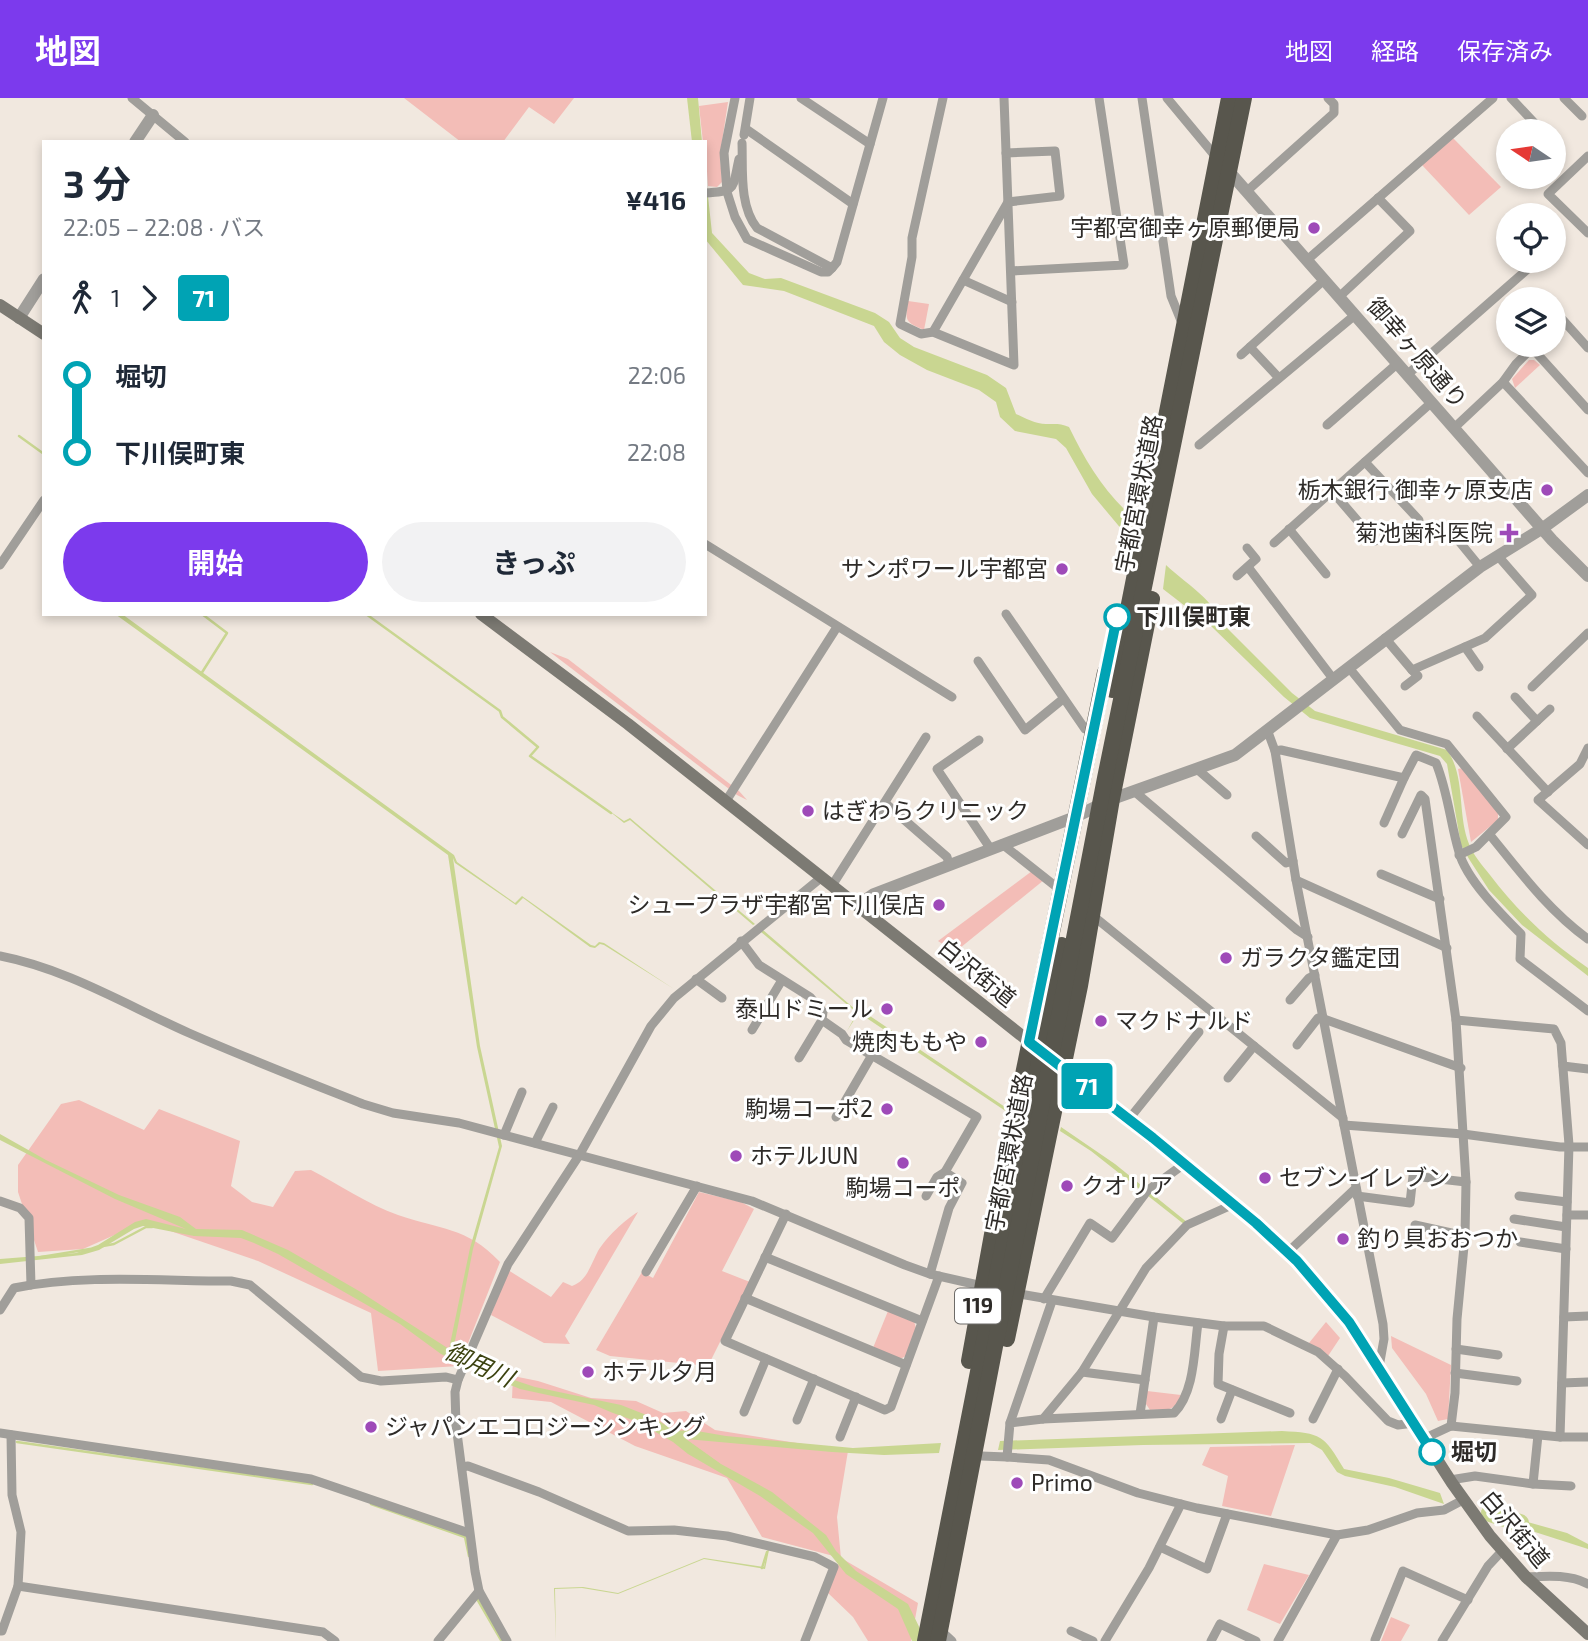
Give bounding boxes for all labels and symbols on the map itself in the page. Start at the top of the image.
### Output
north arrow [1496,119,1566,189]
place label: 宇都宮御幸ヶ原郵便局 [1070,213,1300,241]
marker: 宇都宮御幸ヶ原郵便局 [1306,220,1322,236]
street label: 御幸ヶ原通り [1362,291,1474,414]
street label: 宇都宮環状道路 [1109,412,1167,576]
place label: 栃木銀行 御幸ヶ原支店 [1298,475,1533,503]
marker: 栃木銀行 御幸ヶ原支店 [1539,482,1555,498]
place label: 菊池歯科医院 [1355,518,1493,546]
marker: 菊池歯科医院 [1499,523,1519,543]
place label: サンポワール宇都宮 [841,554,1048,582]
marker: サンポワール宇都宮 [1054,561,1070,577]
place label: 下川俣町東 [1136,602,1251,630]
marker: 下川俣町東 [1104,604,1130,630]
place label: はぎわらクリニック [822,796,1029,824]
marker: はぎわらクリニック [800,803,816,819]
place label: シュープラザ宇都宮下川俣店 [627,890,925,918]
marker: シュープラザ宇都宮下川俣店 [931,897,947,913]
street label: 白沢街道 [933,932,1022,1012]
place label: ガラクタ鑑定団 [1240,943,1400,971]
marker: ガラクタ鑑定団 [1218,950,1234,966]
place label: 泰山ドミール [735,994,873,1022]
marker: 泰山ドミール [879,1001,895,1017]
place label: マクドナルド [1115,1006,1253,1034]
marker: マクドナルド [1093,1013,1109,1029]
place label: 焼肉ももや [852,1027,967,1055]
marker: 焼肉ももや [973,1034,989,1050]
line badge: 71 [1056,1063,1118,1109]
street label: 宇都宮環状道路 [979,1071,1037,1235]
place label: 駒場コーポ2 [745,1094,873,1122]
marker: 駒場コーポ2 [879,1101,895,1117]
place label: ホテルJUN [750,1141,858,1169]
marker: ホテルJUN [728,1148,744,1164]
marker: 駒場コーポ [895,1155,911,1171]
place label: セブン-イレブン [1279,1163,1450,1191]
marker: セブン-イレブン [1257,1170,1273,1186]
place label: クオリア [1081,1171,1173,1199]
place label: 駒場コーポ [846,1173,961,1201]
marker: クオリア [1059,1178,1075,1194]
place label: 釣り具おおつか [1357,1224,1518,1252]
marker: 釣り具おおつか [1335,1231,1351,1247]
road number: 119 [955,1288,1001,1324]
water label: 御用川 [441,1335,521,1393]
place label: ホテル夕月 [602,1357,717,1385]
marker: ホテル夕月 [580,1364,596,1380]
place label: ジャパンエコロジーシンキング [385,1412,706,1440]
marker: ジャパンエコロジーシンキング [363,1419,379,1435]
place label: 堀切 [1451,1437,1497,1465]
marker: 堀切 [1419,1439,1445,1465]
place label: Primo [1031,1468,1093,1496]
marker: Primo [1009,1475,1025,1491]
street label: 白沢街道 [1475,1484,1556,1573]

